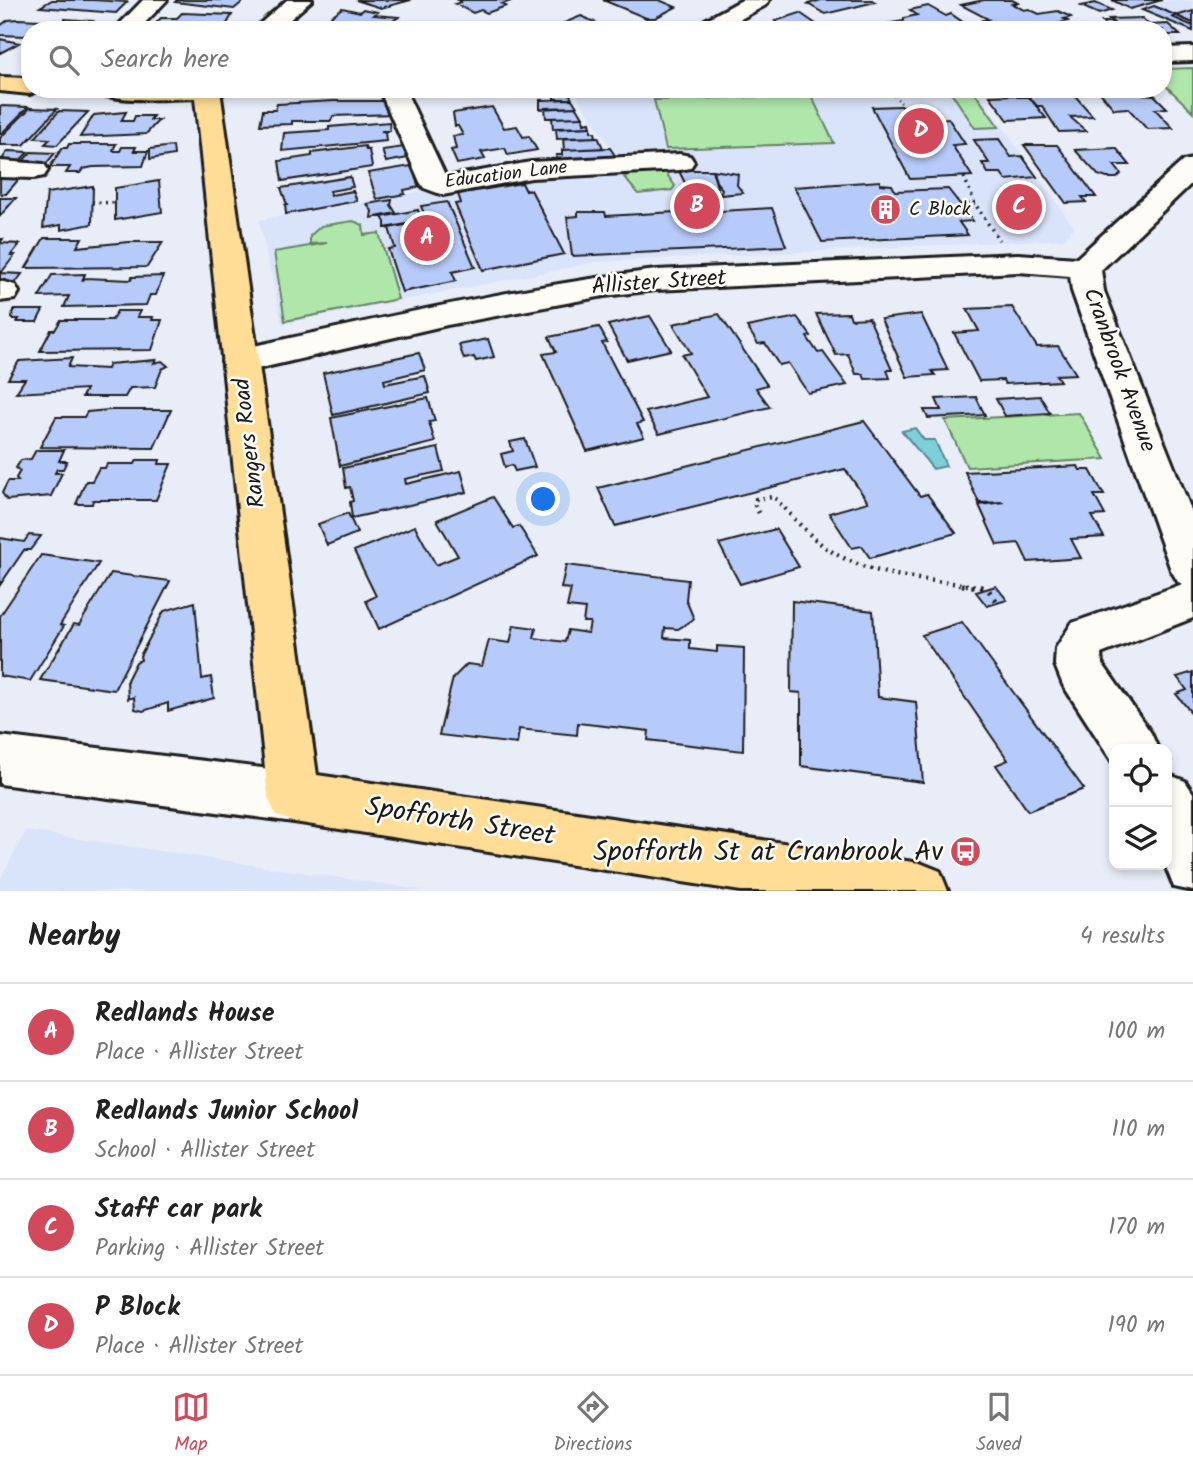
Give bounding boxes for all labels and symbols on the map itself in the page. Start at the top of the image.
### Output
pin: D [898,105,944,157]
street label: Education Lane [443,153,569,197]
pin: B [674,180,720,232]
pin: C [996,181,1042,233]
building icon: C Block [869,193,903,227]
place label: C Block [909,195,971,225]
pin: A [404,212,450,264]
street label: Allister Street [590,260,729,306]
street label: Cranbrook Avenue [1073,283,1165,457]
street label: Rangers Road [224,376,276,510]
your location [526,482,560,516]
street label: Spofforth Street [362,785,559,859]
place label: Spofforth St at Cranbrook Av [593,830,943,875]
bus stop icon: Spofforth St at Cranbrook Av [949,835,983,869]

